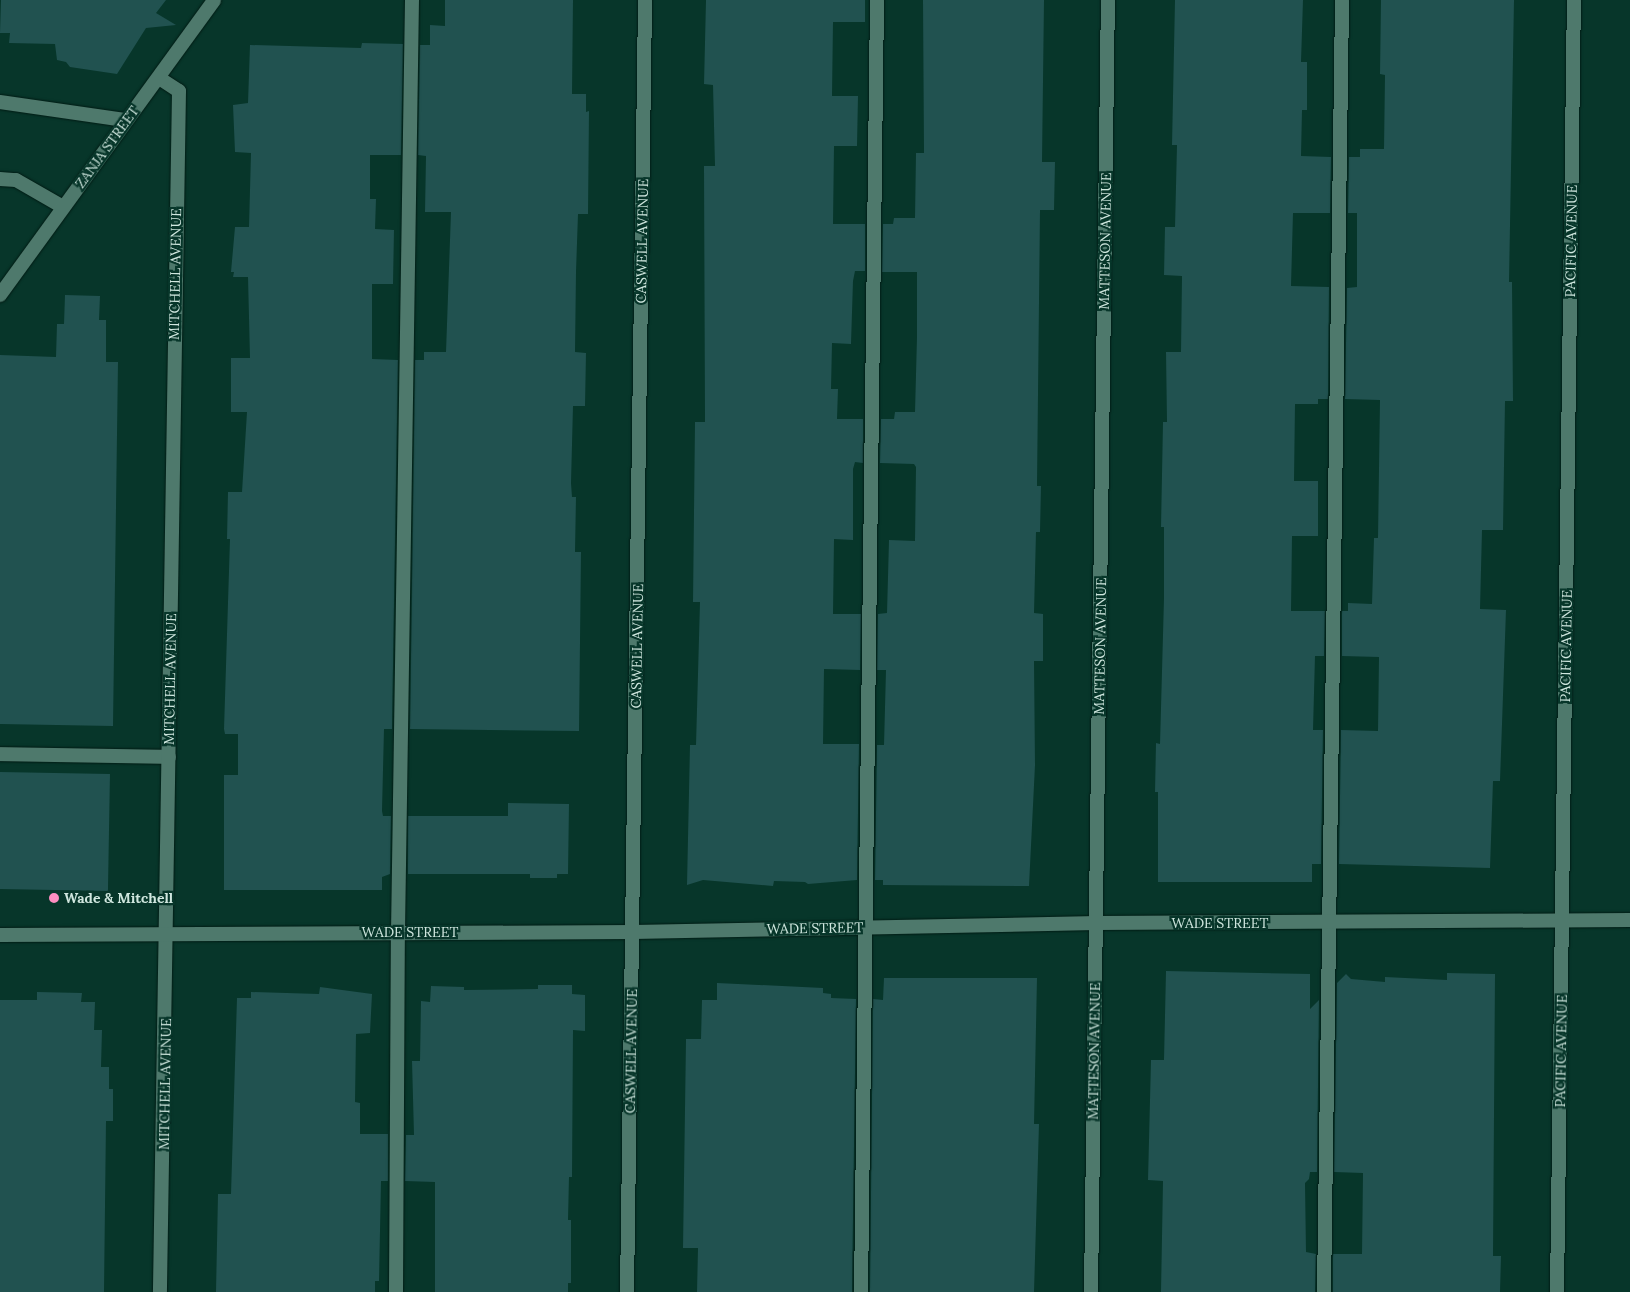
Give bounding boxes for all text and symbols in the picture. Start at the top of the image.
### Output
street label: ZANJA STREET [72,103,142,191]
street label: MATTESON AVENUE [1095,172,1115,310]
street label: CASWELL AVENUE [633,178,651,304]
street label: PACIFIC AVENUE [1562,184,1580,298]
street label: MITCHELL AVENUE [165,208,185,340]
street label: MATTESON AVENUE [1090,577,1110,715]
street label: CASWELL AVENUE [628,583,646,709]
street label: PACIFIC AVENUE [1557,589,1575,703]
street label: MITCHELL AVENUE [160,613,180,745]
place label: Wade & Mitchell [64,890,173,906]
marker: Wade & Mitchell [48,892,60,904]
street label: WADE STREET [1172,915,1268,931]
street label: WADE STREET [766,919,864,937]
street label: WADE STREET [362,924,458,940]
street label: MATTESON AVENUE [1084,982,1104,1120]
street label: CASWELL AVENUE [622,988,640,1114]
street label: PACIFIC AVENUE [1552,994,1570,1108]
street label: MITCHELL AVENUE [155,1018,175,1150]

